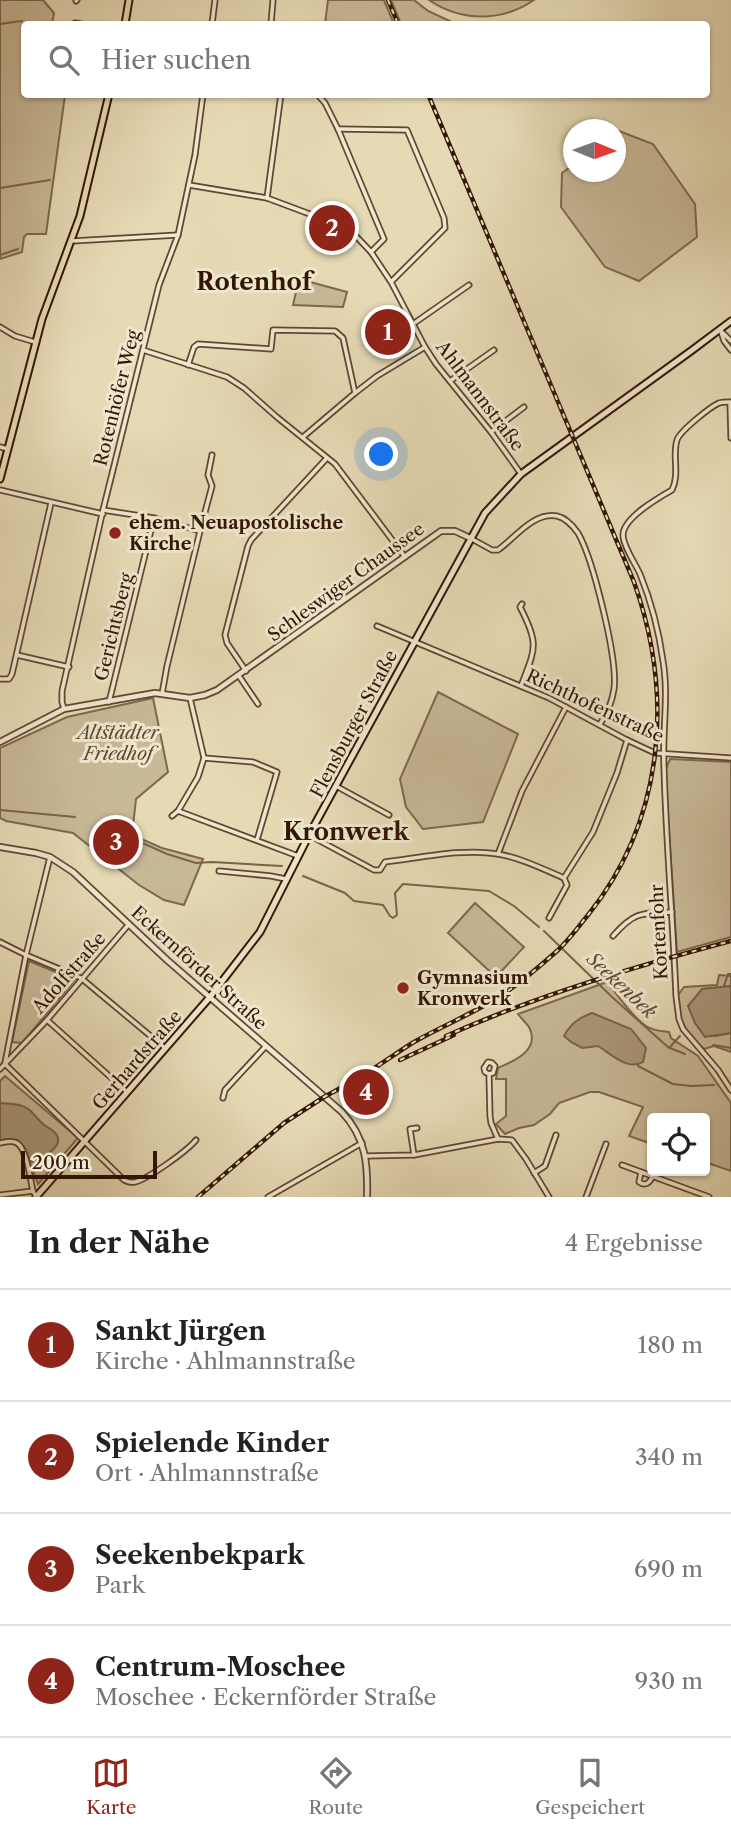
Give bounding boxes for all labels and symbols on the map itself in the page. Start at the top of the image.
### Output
north arrow [563,119,626,182]
pin: 2 [309,202,355,254]
district label: Rotenhof [196,267,316,296]
pin: 1 [365,306,411,358]
street label: Rotenhöfer Weg [89,327,145,468]
street label: Ahlmannstraße [431,336,529,455]
your location [364,437,398,471]
place label: ehem. Neuapostolische Kirche [129,512,343,555]
street label: Schleswiger Chaussee [263,518,429,646]
marker: ehem. Neuapostolische Kirche [107,525,123,541]
street label: Gerichtsberg [90,570,138,683]
street label: Flensburger Straße [306,646,402,802]
street label: Richthofenstraße [523,665,667,747]
park label: Altstädter Friedhof [74,722,160,765]
pin: 3 [93,816,139,868]
district label: Kronwerk [283,817,410,846]
street label: Kortenfohr [645,883,672,980]
street label: Eckernförder Straße [127,901,271,1035]
street label: Adolfstraße [27,928,110,1019]
water label: Seekenbek [581,947,661,1023]
place label: Gymnasium Kronwerk [417,967,529,1010]
marker: Gymnasium Kronwerk [395,980,411,996]
street label: Gerhardstraße [88,1006,186,1114]
pin: 4 [343,1066,389,1118]
scale bar [21,1148,158,1180]

